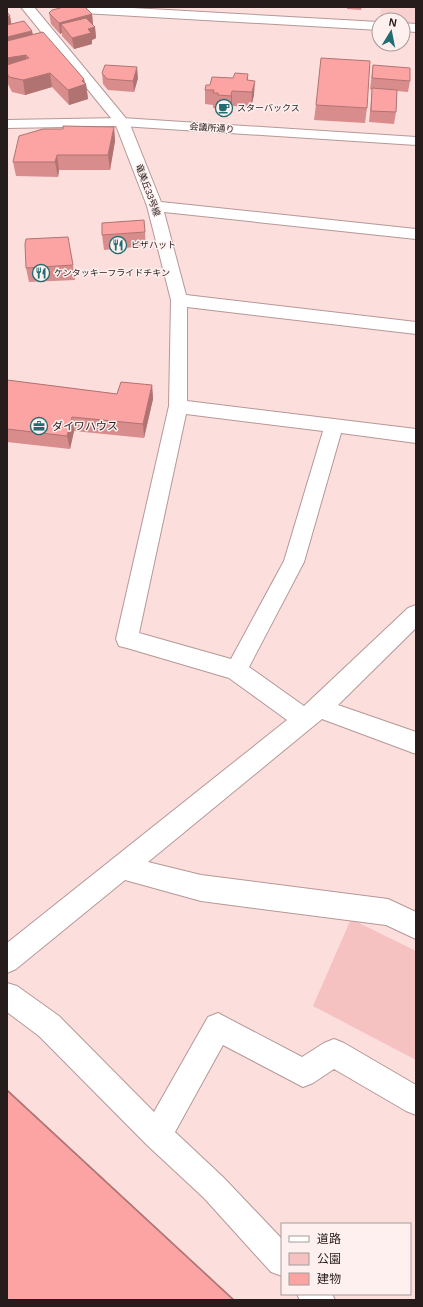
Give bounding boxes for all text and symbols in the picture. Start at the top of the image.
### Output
north arrow [371,12,411,52]
text: N [388,16,398,29]
cafe icon: スターバックス [214,98,234,118]
place label: スターバックス [237,103,300,113]
street label: 会議所通り [189,121,235,135]
street label: 竜美丘33号線 [134,162,162,218]
restaurant icon: ピザハット [108,235,128,255]
place label: ピザハット [131,240,176,250]
restaurant icon: ケンタッキーフライドチキン [31,263,51,283]
place label: ケンタッキーフライドチキン [54,268,170,278]
office icon: ダイワハウス [29,416,49,436]
place label: ダイワハウス [52,420,118,432]
legend [281,1223,411,1295]
text: 道路 [317,1232,341,1246]
text: 公園 [317,1252,341,1266]
text: 建物 [317,1272,341,1286]

